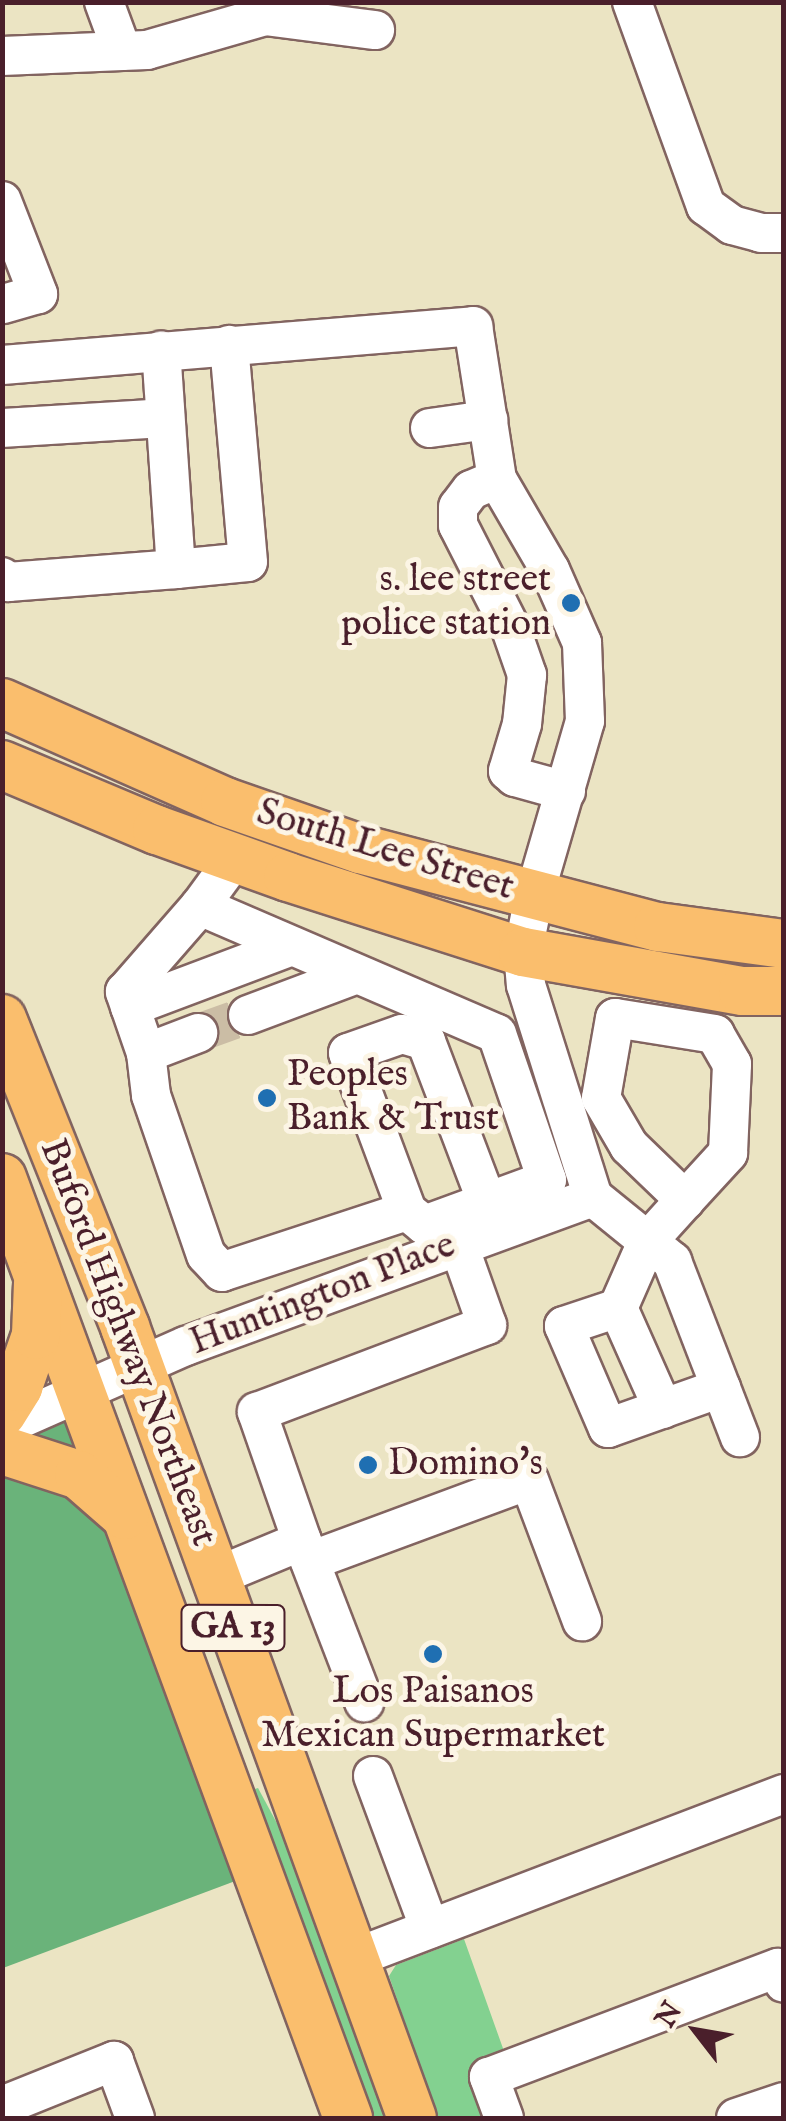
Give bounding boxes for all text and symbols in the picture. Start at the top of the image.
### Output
place label: s. lee street police station [341,558,551,648]
marker: s. lee street police station [560,592,582,614]
street label: South Lee Street [251,790,519,912]
place label: Peoples Bank & Trust [287,1053,499,1142]
marker: Peoples Bank & Trust [256,1087,278,1109]
street label: Buford Highway Northeast [28,1133,226,1553]
street label: Huntington Place [184,1223,462,1367]
place label: Domino's [388,1442,543,1488]
marker: Domino's [357,1454,379,1476]
road number: GA 13 [178,1598,288,1658]
marker: Los Paisanos Mexican Supermarket [422,1643,444,1665]
place label: Los Paisanos Mexican Supermarket [261,1670,605,1760]
north arrow [646,1981,746,2081]
text: N [649,1996,691,2035]

